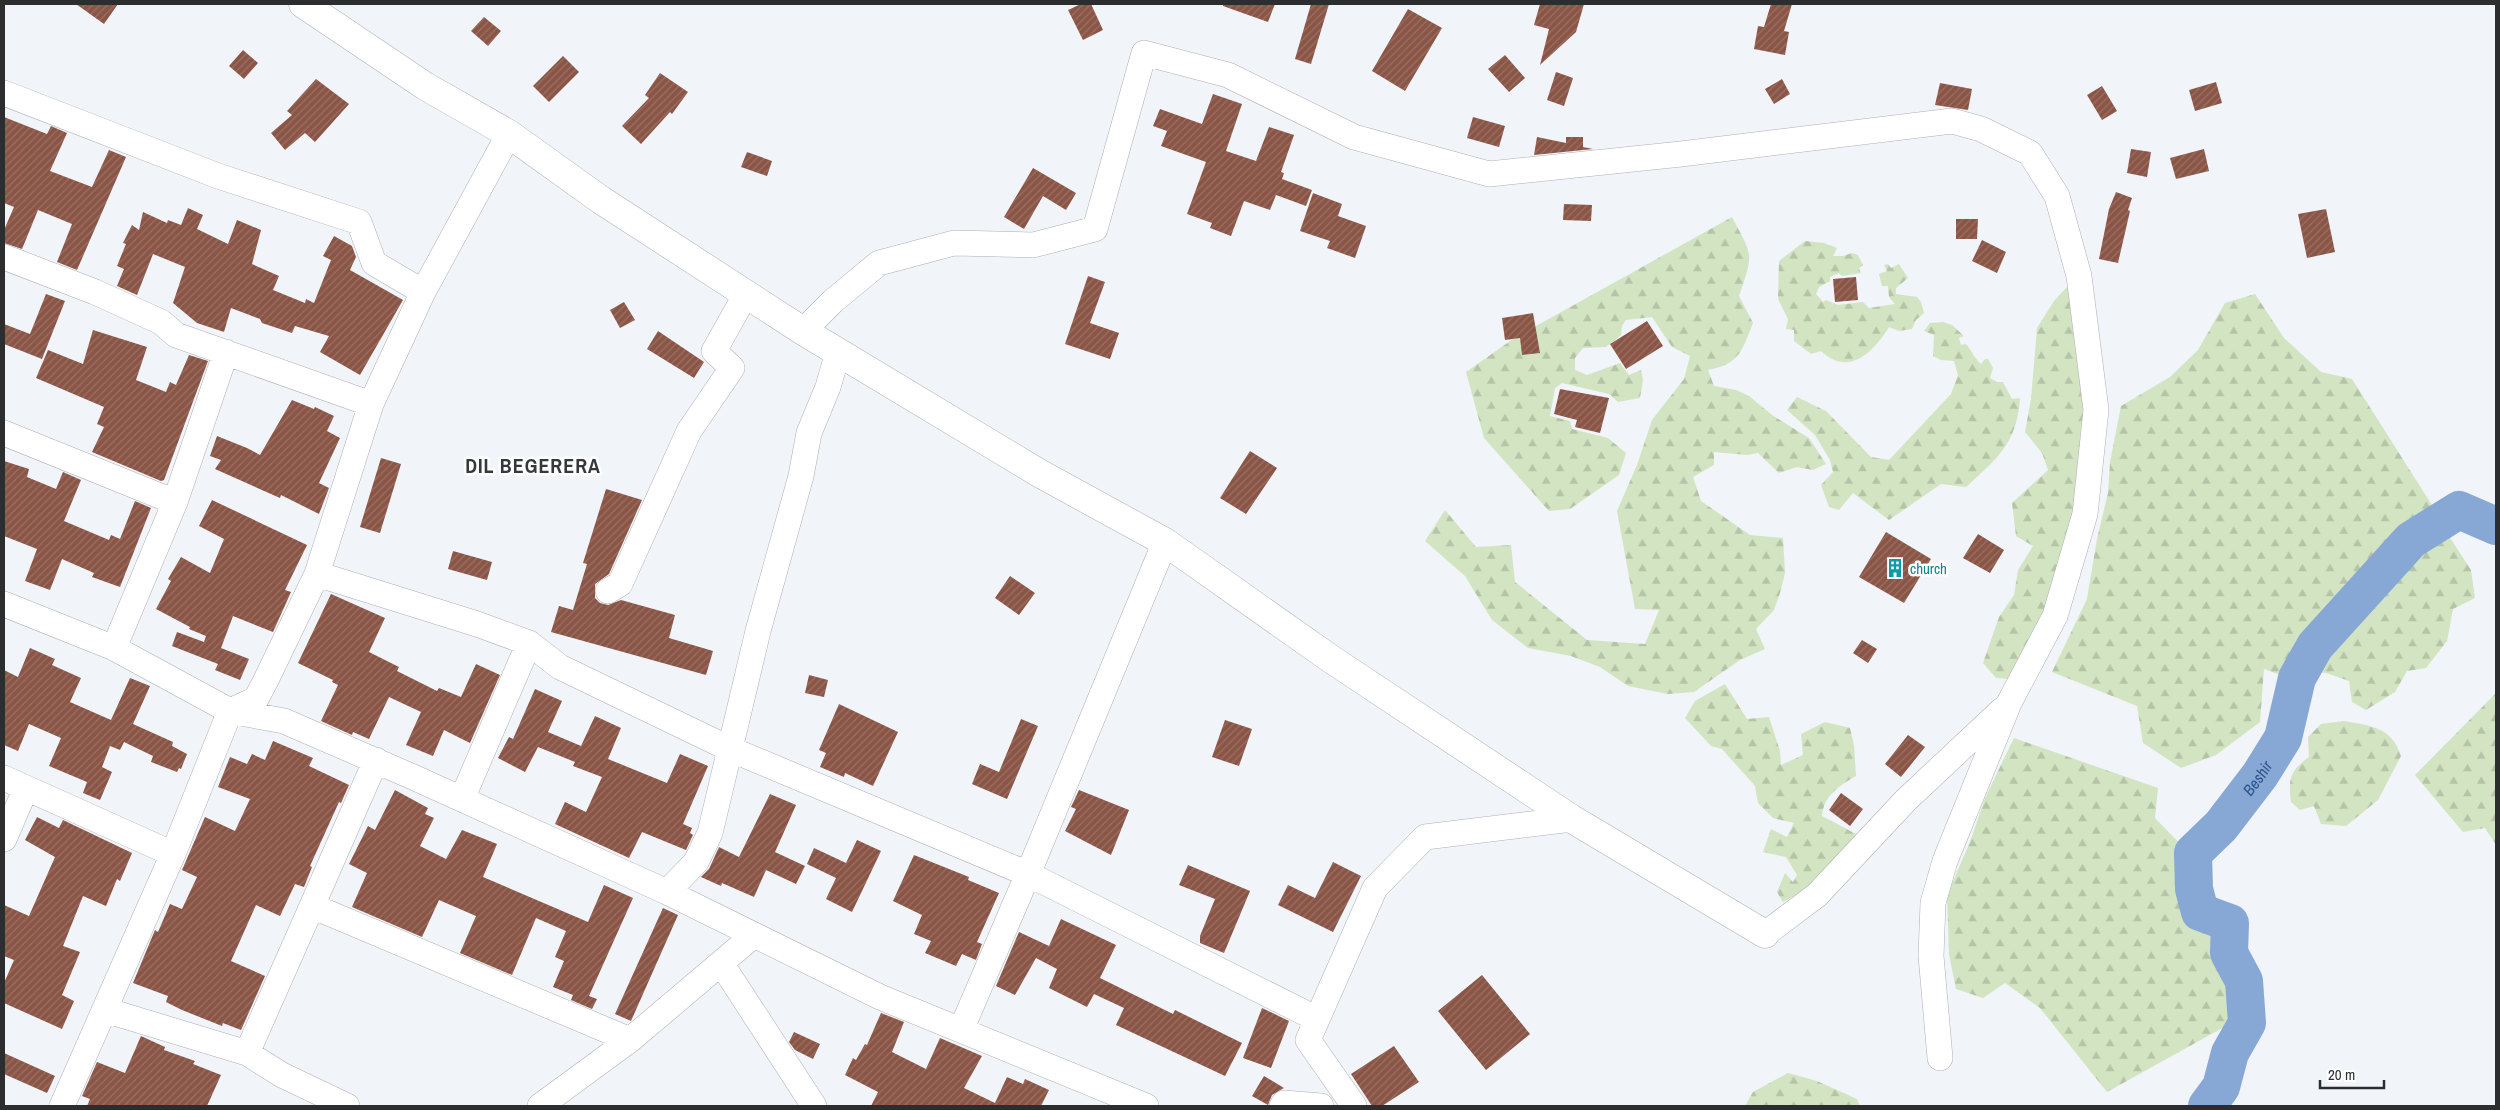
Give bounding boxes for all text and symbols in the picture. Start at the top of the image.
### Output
district label: DIL BEGERERA [465,452,601,479]
building icon: church [1884,557,1906,579]
place label: church [1910,558,1947,579]
water label: Beshir [2237,756,2278,800]
scale bar [2320,1058,2384,1090]
text: 20 m [2328,1064,2355,1085]

